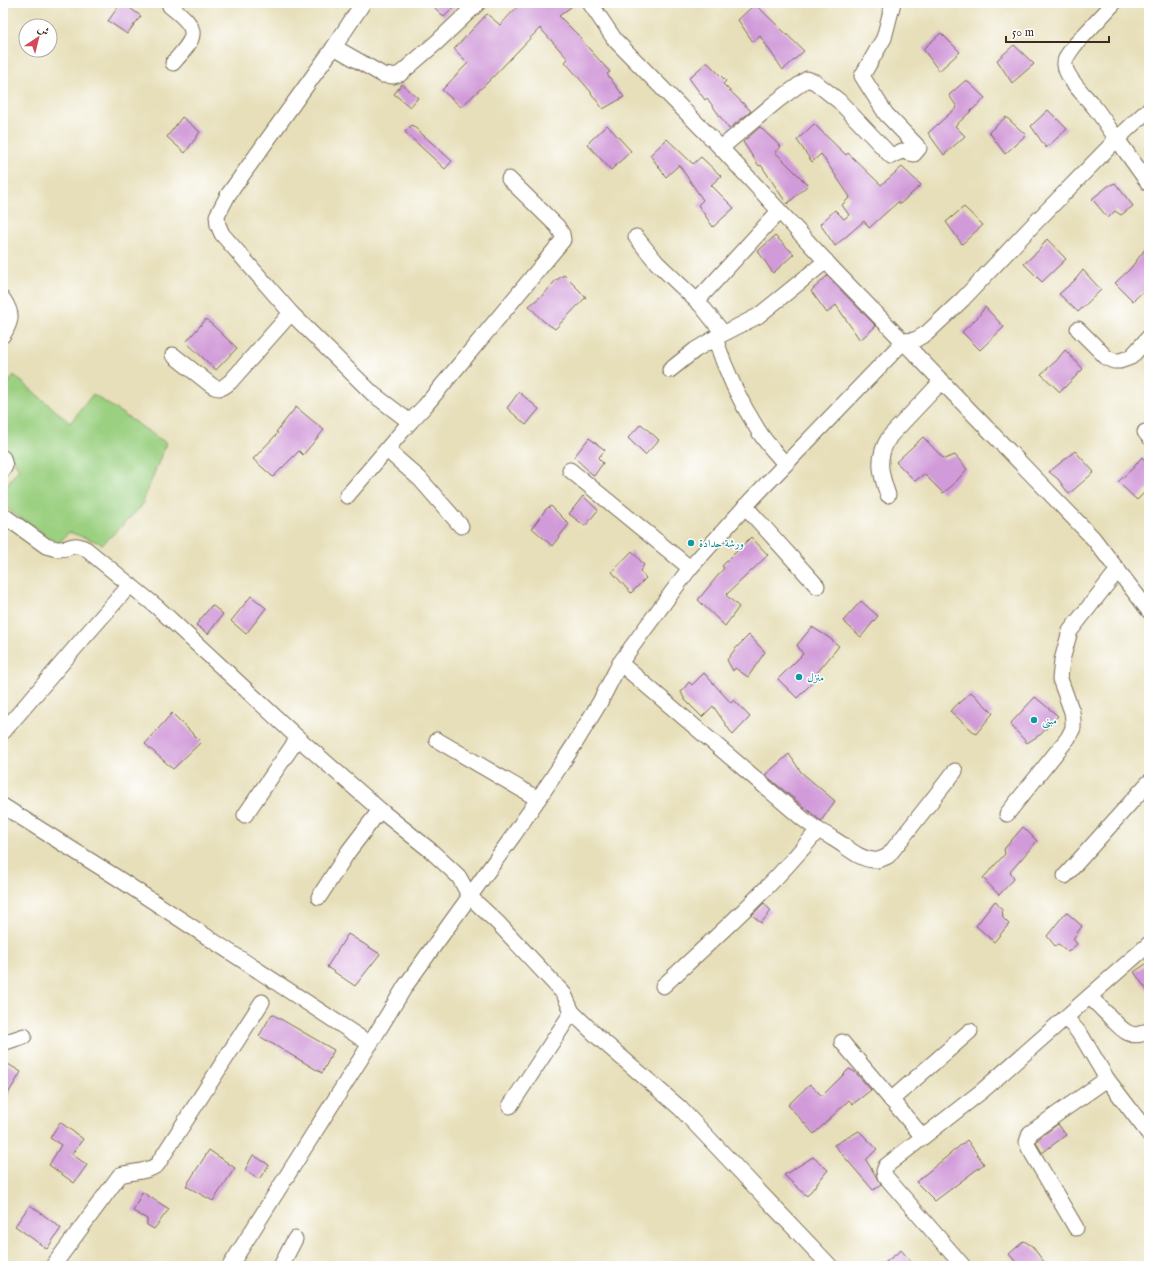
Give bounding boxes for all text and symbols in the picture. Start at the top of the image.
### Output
north arrow [18,18,58,58]
scale bar [1006,18,1109,44]
text: ش [35,22,52,40]
text: 50 m [1012,25,1034,40]
place label: ورشة حدادة [699,537,744,551]
marker: ورشة حدادة [686,538,696,548]
place label: منزل [807,671,824,685]
marker: منزل [794,672,804,682]
place label: مبنى [1042,714,1057,729]
marker: مبنى [1029,715,1039,725]

